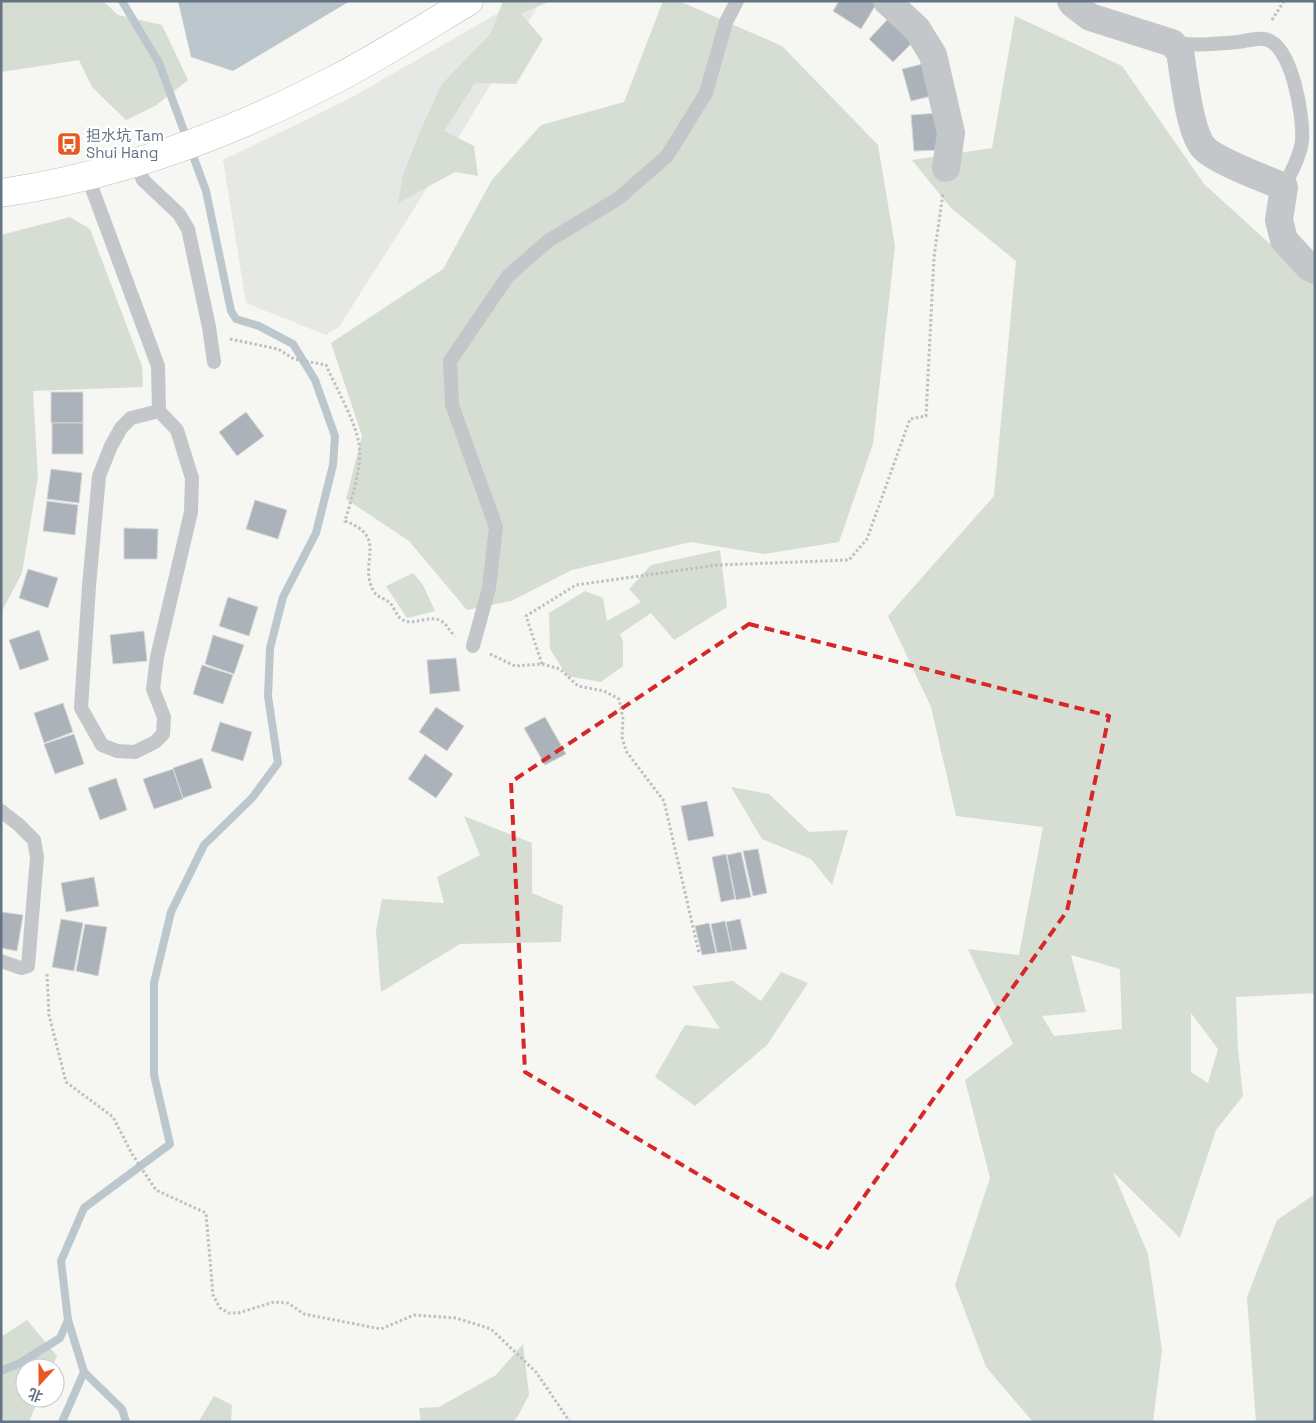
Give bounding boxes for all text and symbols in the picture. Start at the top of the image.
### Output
place label: 担水坑 Tam Shui Hang [86,126,164,162]
bus stop icon: 担水坑 Tam Shui Hang [56,131,82,157]
north arrow [15,1358,65,1408]
text: 北 [26,1384,45,1406]

